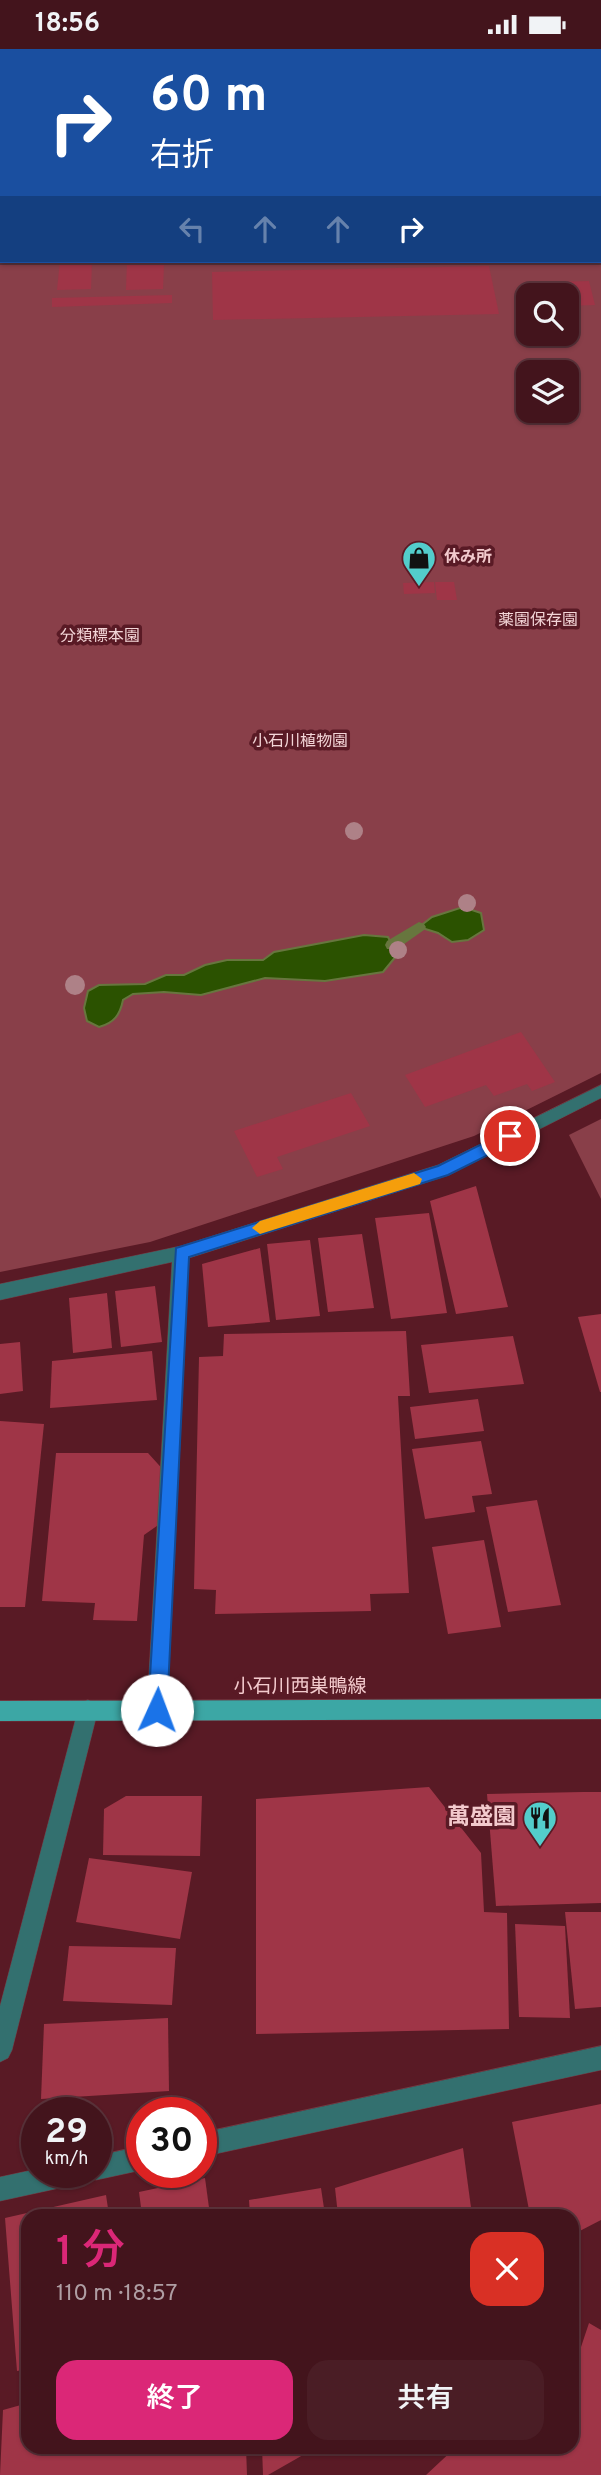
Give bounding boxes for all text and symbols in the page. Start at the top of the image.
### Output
text: 18:56 [35,8,100,41]
text: 60 m [150,67,268,129]
icon: right [35,77,126,168]
text: 右折 [150,137,214,177]
icon: left [173,210,211,248]
icon: ahead [246,210,284,248]
icon: ahead [319,210,357,248]
icon: right [392,210,430,248]
map controls [516,283,579,423]
button: search [516,283,579,346]
button: layers [516,360,579,423]
shop icon: 休み所 [400,539,438,588]
place label: 休み所 [444,547,492,568]
park label: 薬園保存園 [498,611,578,631]
park label: 分類標本園 [60,627,140,647]
park label: 小石川植物園 [252,732,348,752]
pin [480,1106,540,1166]
icon: arrive [491,1117,529,1155]
position arrow [120,1673,194,1747]
street label: 小石川西巣鴨線 [233,1675,367,1699]
restaurant icon: 萬盛園 [521,1799,559,1848]
place label: 萬盛園 [447,1804,516,1833]
speed limit sign: 30 [126,2097,217,2188]
text: 29 [45,2111,88,2155]
text: km/h [45,2148,88,2171]
text: 1 分 [56,2227,125,2280]
button: close [470,2232,544,2306]
text: 110 m · 18:57 [56,2280,178,2309]
button: 終了 [56,2360,293,2440]
button: 共有 [307,2360,544,2440]

